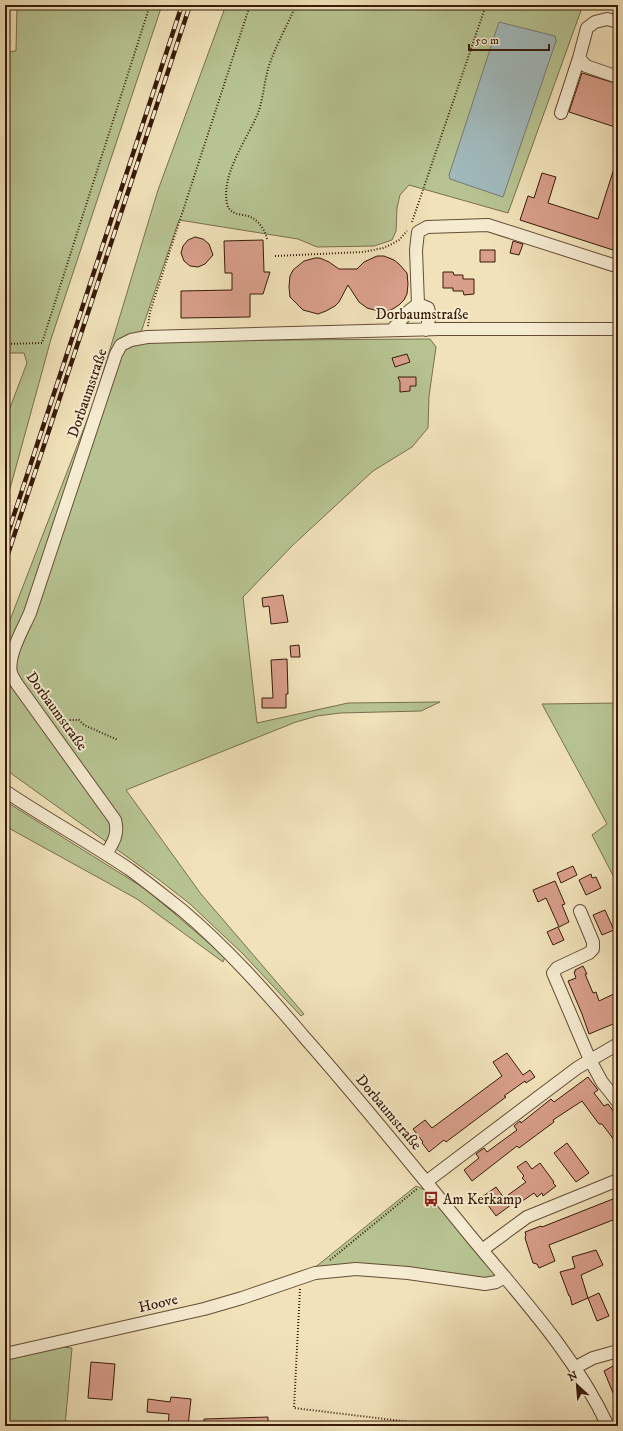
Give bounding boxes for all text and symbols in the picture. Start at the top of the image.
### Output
scale bar [469,26,549,52]
text: 50 m [475,33,499,48]
street label: Dorbaumstraße [376,305,468,324]
street label: Dorbaumstraße [63,346,112,440]
street label: Dorbaumstraße [22,668,92,754]
street label: Dorbaumstraße [351,1071,426,1154]
bus stop icon: Am Kerkamp [422,1190,440,1208]
place label: Am Kerkamp [443,1190,522,1209]
street label: Hoove [137,1290,180,1317]
north arrow [557,1365,597,1405]
text: N [566,1369,580,1385]

